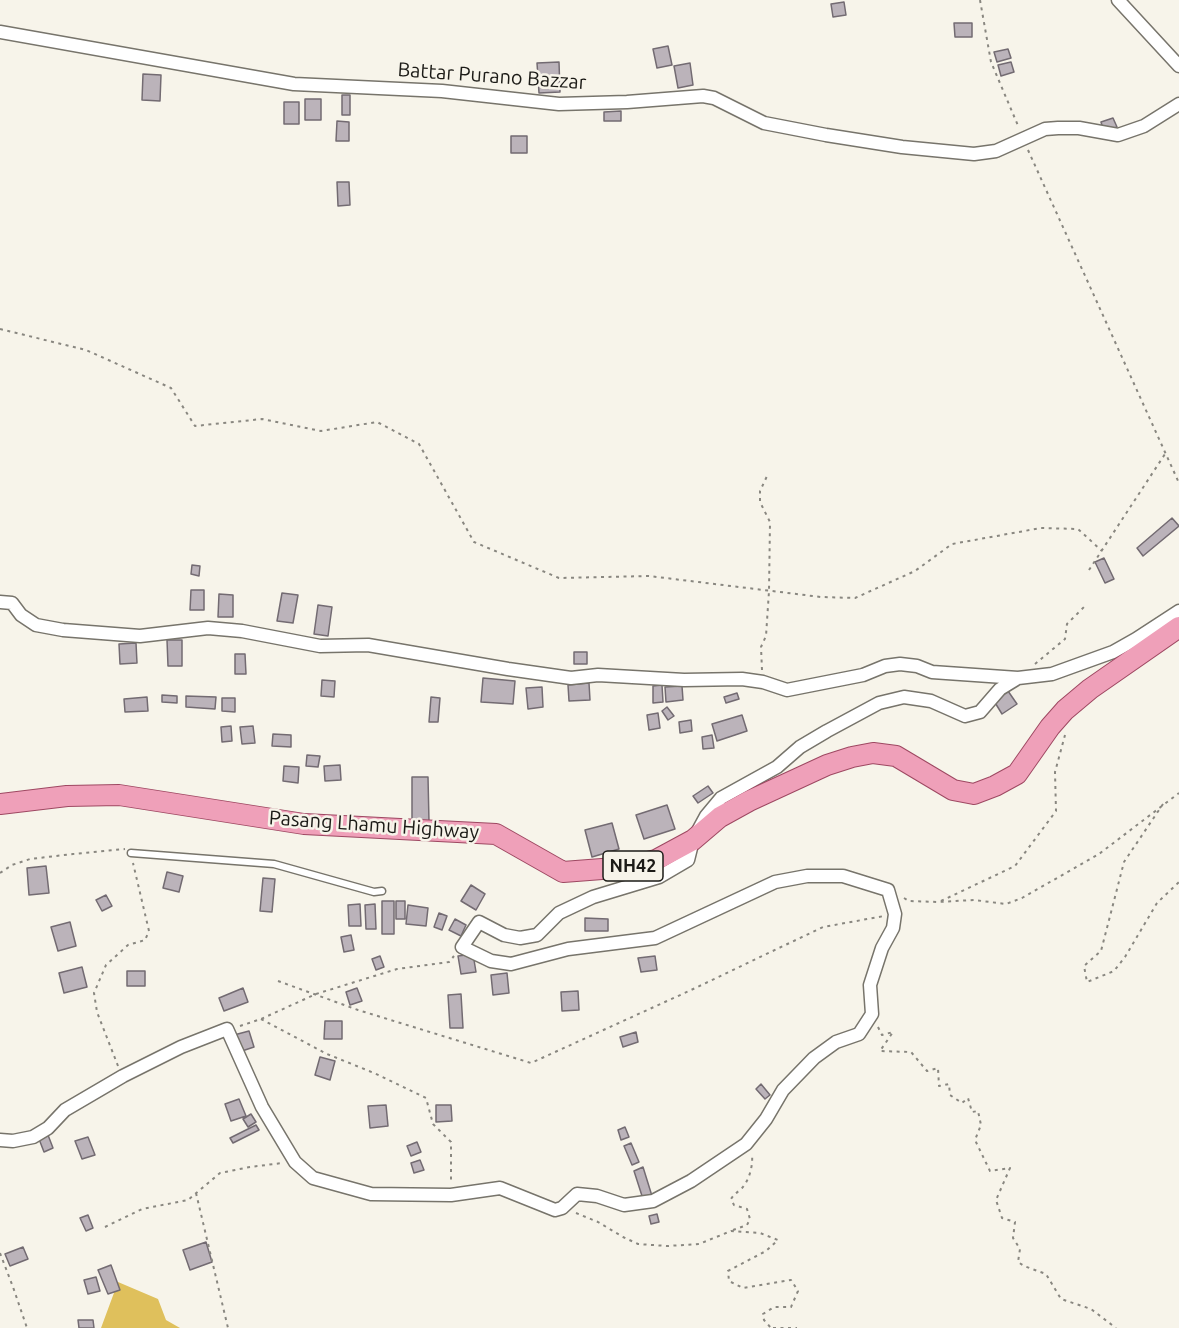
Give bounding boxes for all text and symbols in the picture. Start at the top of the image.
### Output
street label: Battar Purano Bazzar [397,57,587,95]
street label: Pasang Lhamu Highway [268,806,480,844]
road number: NH42 [603,851,663,881]

